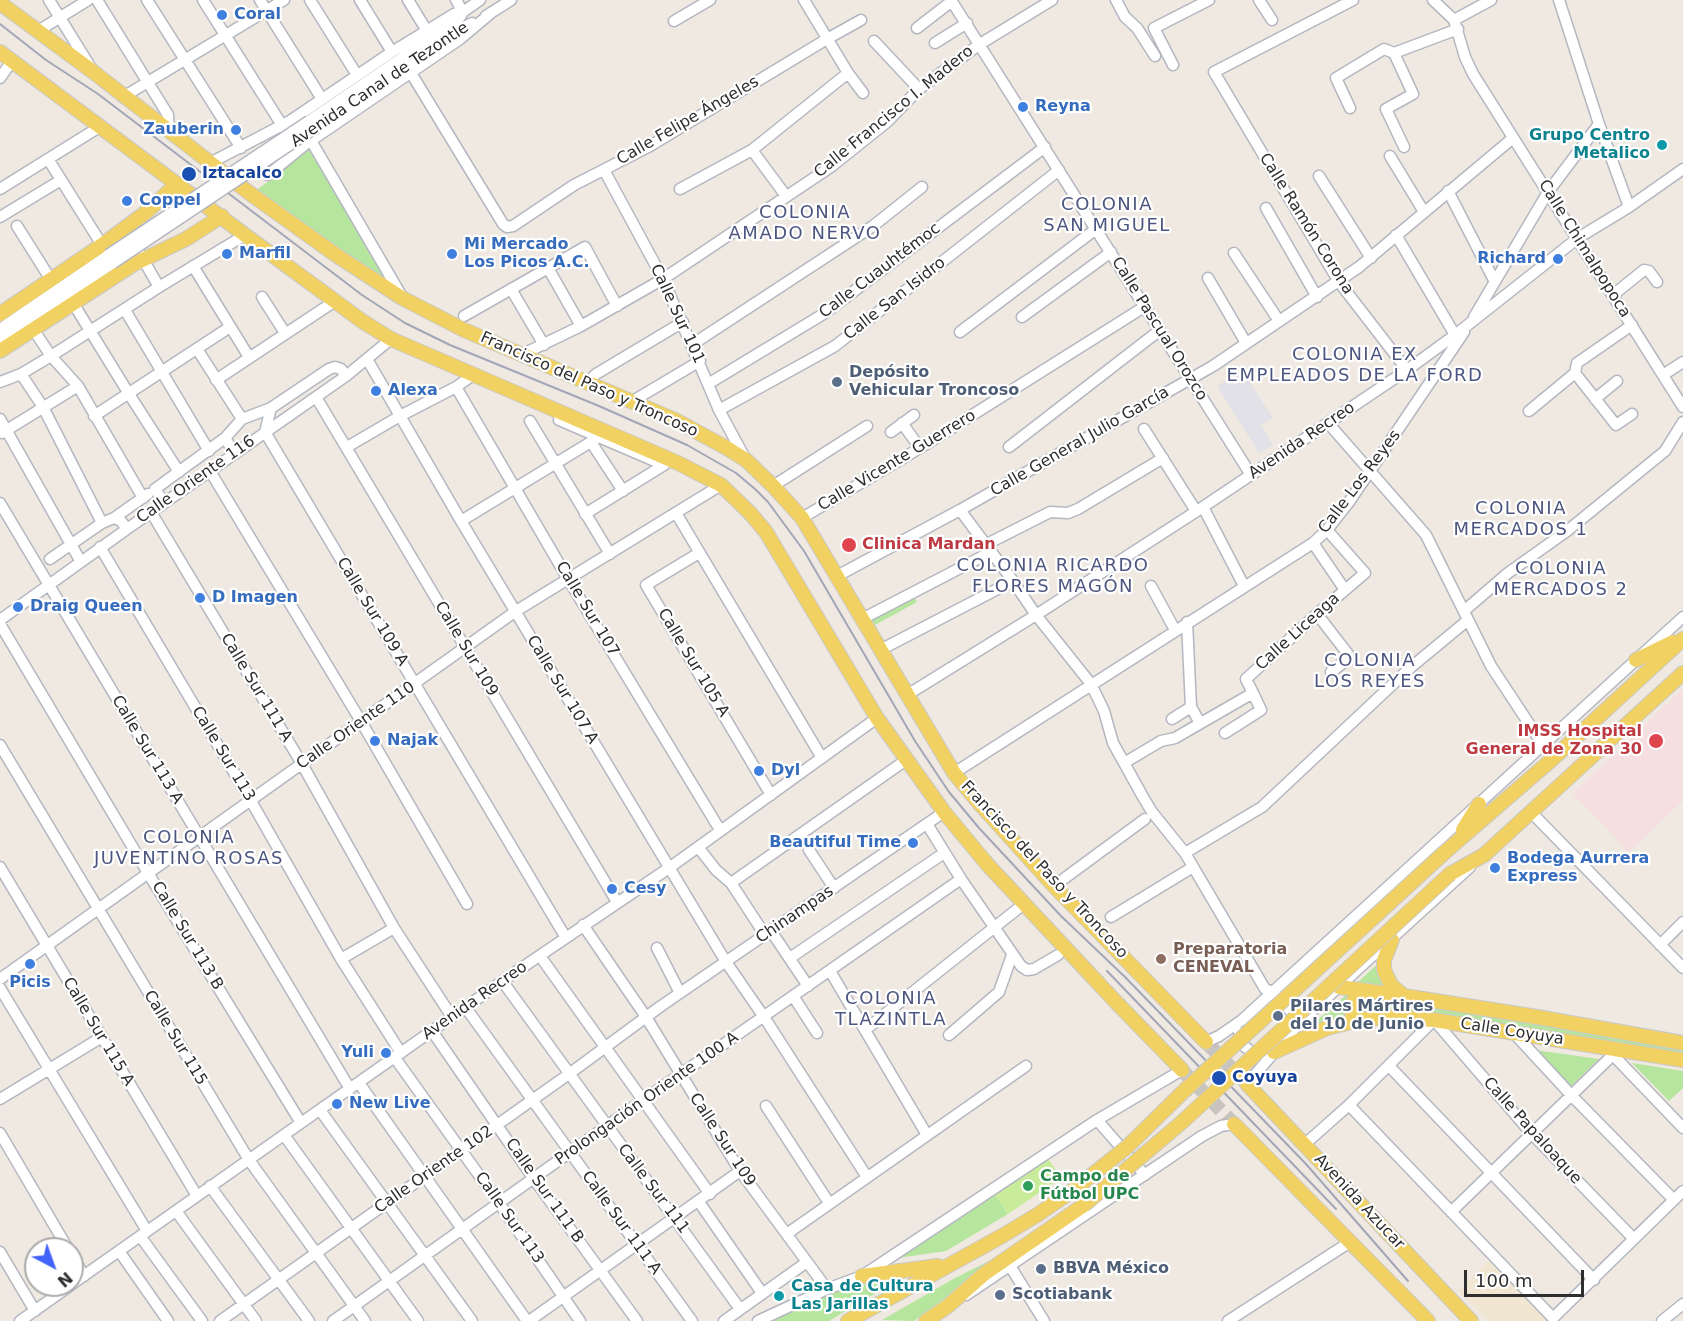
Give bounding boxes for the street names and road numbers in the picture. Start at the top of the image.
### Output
street label: Avenida Canal de Tezontle [287,18,473,152]
street label: Calle Francisco I. Madero [811,42,977,182]
street label: Calle Felipe Ángeles [614,73,762,169]
street label: Calle Ramón Corona [1255,150,1357,298]
street label: Calle Chimalpopoca [1534,177,1634,321]
street label: Calle Cuauhtémoc [816,219,944,323]
street label: Calle San Isidro [840,253,950,345]
street label: Calle Pascual Orozco [1107,254,1211,404]
street label: Calle Sur 101 [646,261,708,367]
street label: Francisco del Paso y Troncoso [477,328,701,442]
street label: Calle General Julio García [987,383,1173,501]
street label: Avenida Recreo [1245,398,1359,484]
street label: Calle Vicente Guerrero [815,406,979,516]
street label: Calle Los Reyes [1315,426,1405,538]
street label: Calle Oriente 116 [133,432,259,528]
street label: Calle Sur 109 A [332,554,412,670]
street label: Calle Sur 107 [551,558,623,660]
street label: Calle Liceaga [1252,589,1344,675]
street label: Calle Sur 109 [430,598,502,700]
street label: Calle Sur 105 A [653,605,733,721]
street label: Calle Sur 111 A [216,630,296,746]
street label: Calle Sur 107 A [522,632,602,748]
street label: Calle Oriente 110 [293,678,419,774]
street label: Calle Sur 113 A [107,692,187,808]
street label: Calle Sur 113 [187,703,259,805]
street label: Francisco del Paso y Troncoso [956,777,1132,963]
street label: Calle Sur 113 B [147,878,227,994]
street label: Chinampas [752,882,838,948]
street label: Avenida Recreo [419,958,531,1044]
street label: Calle Sur 115 A [58,974,138,1090]
street label: Calle Sur 115 [139,987,211,1089]
street label: Calle Coyuya [1459,1014,1565,1050]
street label: Prolongación Oriente 100 A [552,1028,742,1170]
street label: Calle Papaloaque [1479,1073,1585,1189]
street label: Calle Sur 109 [685,1090,759,1190]
street label: Calle Oriente 102 [371,1122,497,1218]
street label: Calle Sur 111 B [501,1135,587,1247]
street label: Calle Sur 111 [613,1140,693,1238]
street label: Avenida Azucar [1310,1150,1408,1254]
street label: Calle Sur 111 A [577,1167,665,1279]
street label: Calle Sur 113 [470,1169,548,1267]

